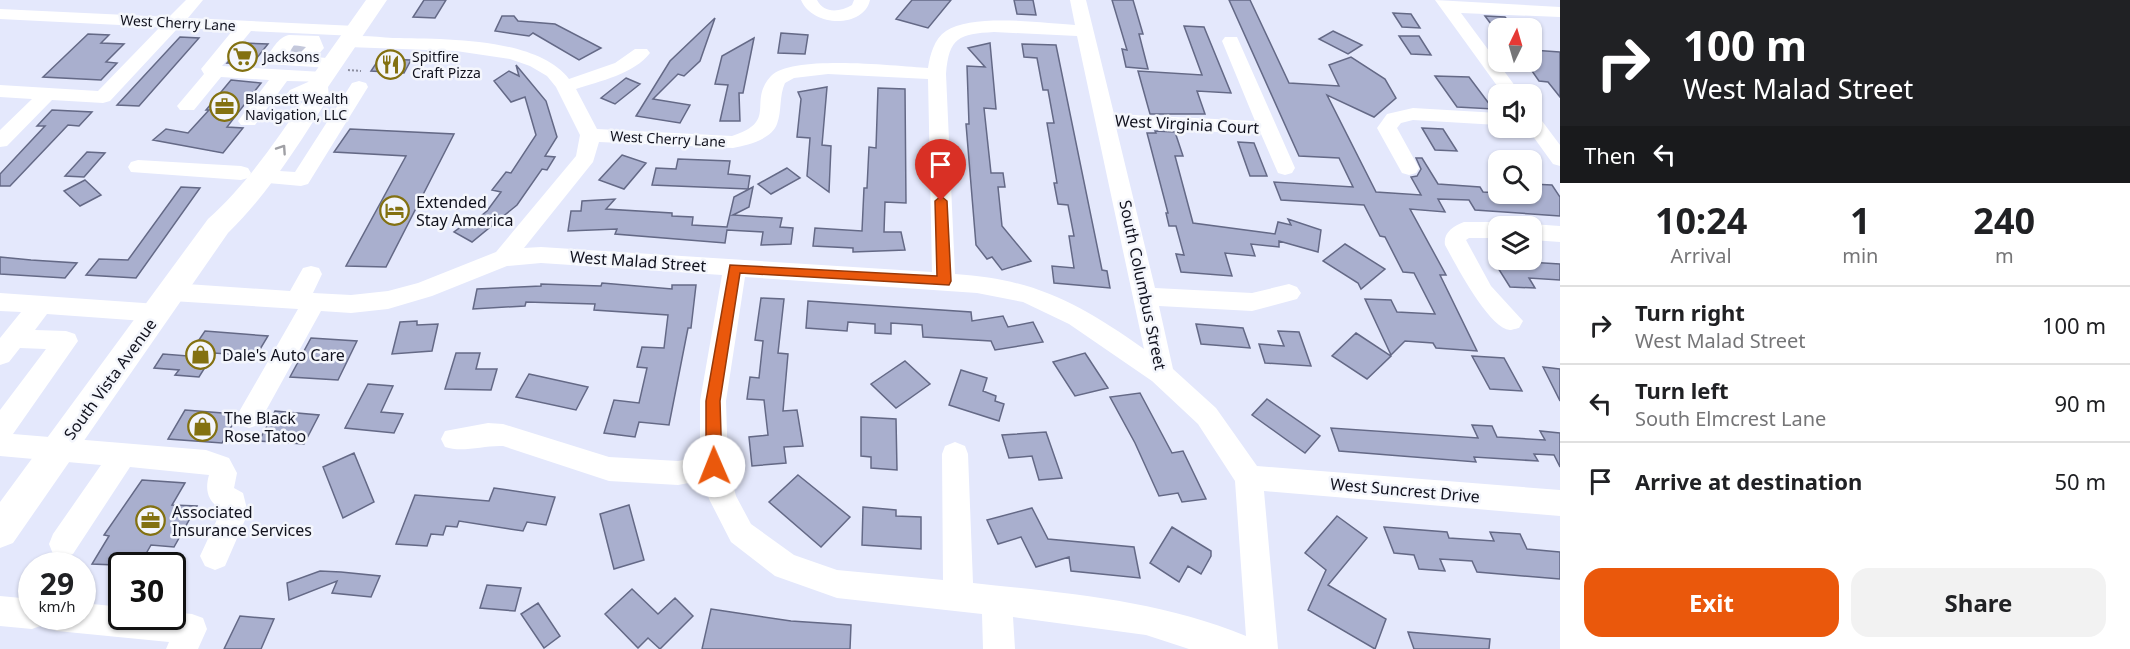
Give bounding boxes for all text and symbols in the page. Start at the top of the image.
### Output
street label: West Cherry Lane [120,10,236,35]
text: 100 m [1683,16,1807,73]
north arrow [1488,18,1542,72]
map controls [1488,18,1542,270]
icon: right [1584,24,1662,102]
supermarket icon: Jacksons [226,41,258,73]
place label: Jacksons [261,47,320,66]
place label: Spitfire Craft Pizza [412,47,481,82]
restaurant icon: Spitfire Craft Pizza [375,49,407,81]
text: West Malad Street [1683,70,1913,107]
button: sound [1488,84,1542,138]
place label: Blansett Wealth Navigation, LLC [245,89,348,124]
office icon: Blansett Wealth Navigation, LLC [208,91,240,123]
street label: West Virginia Court [1114,109,1260,139]
street label: West Cherry Lane [610,126,726,151]
icon: left [1648,138,1681,171]
pin [915,139,966,201]
text: Then [1584,140,1636,170]
one-way arrow [275,145,286,156]
icon: arrive [924,148,957,181]
button: search [1488,150,1542,204]
place label: Extended Stay America [416,191,513,231]
hotel icon: Extended Stay America [379,195,411,227]
text: 10:24 [1655,196,1747,245]
text: 1 [1850,196,1871,245]
text: 240 [1973,196,2035,245]
street label: South Columbus Street [1114,198,1172,372]
button: layers [1488,216,1542,270]
text: Arrival [1671,242,1732,269]
text: min [1842,242,1878,269]
text: m [1995,242,2014,269]
street label: West Malad Street [569,245,707,277]
text: Turn right [1635,297,1745,327]
icon: right [1584,309,1617,342]
text: 100 m [2042,310,2106,340]
street label: South Vista Avenue [59,314,161,444]
text: West Malad Street [1635,327,1806,354]
shop icon: Dale's Auto Care [185,339,217,371]
place label: Dale's Auto Care [222,344,345,366]
text: Turn left [1635,375,1729,405]
icon: left [1584,387,1617,420]
text: 90 m [2055,388,2106,418]
text: South Elmcrest Lane [1635,405,1826,432]
place label: The Black Rose Tatoo [224,407,306,447]
shop icon: The Black Rose Tatoo [187,411,219,443]
position arrow [682,434,746,498]
icon: arrive [1584,465,1617,498]
text: Arrive at destination [1635,466,1862,496]
text: 50 m [2055,466,2106,496]
street label: West Suncrest Drive [1329,473,1481,507]
place label: Associated Insurance Services [172,501,312,541]
office icon: Associated Insurance Services [135,505,167,537]
speed limit sign: 30 [108,552,186,630]
text: 29 [40,563,74,604]
button: Exit [1584,568,1839,637]
button: Share [1851,568,2106,637]
text: km/h [39,596,75,616]

